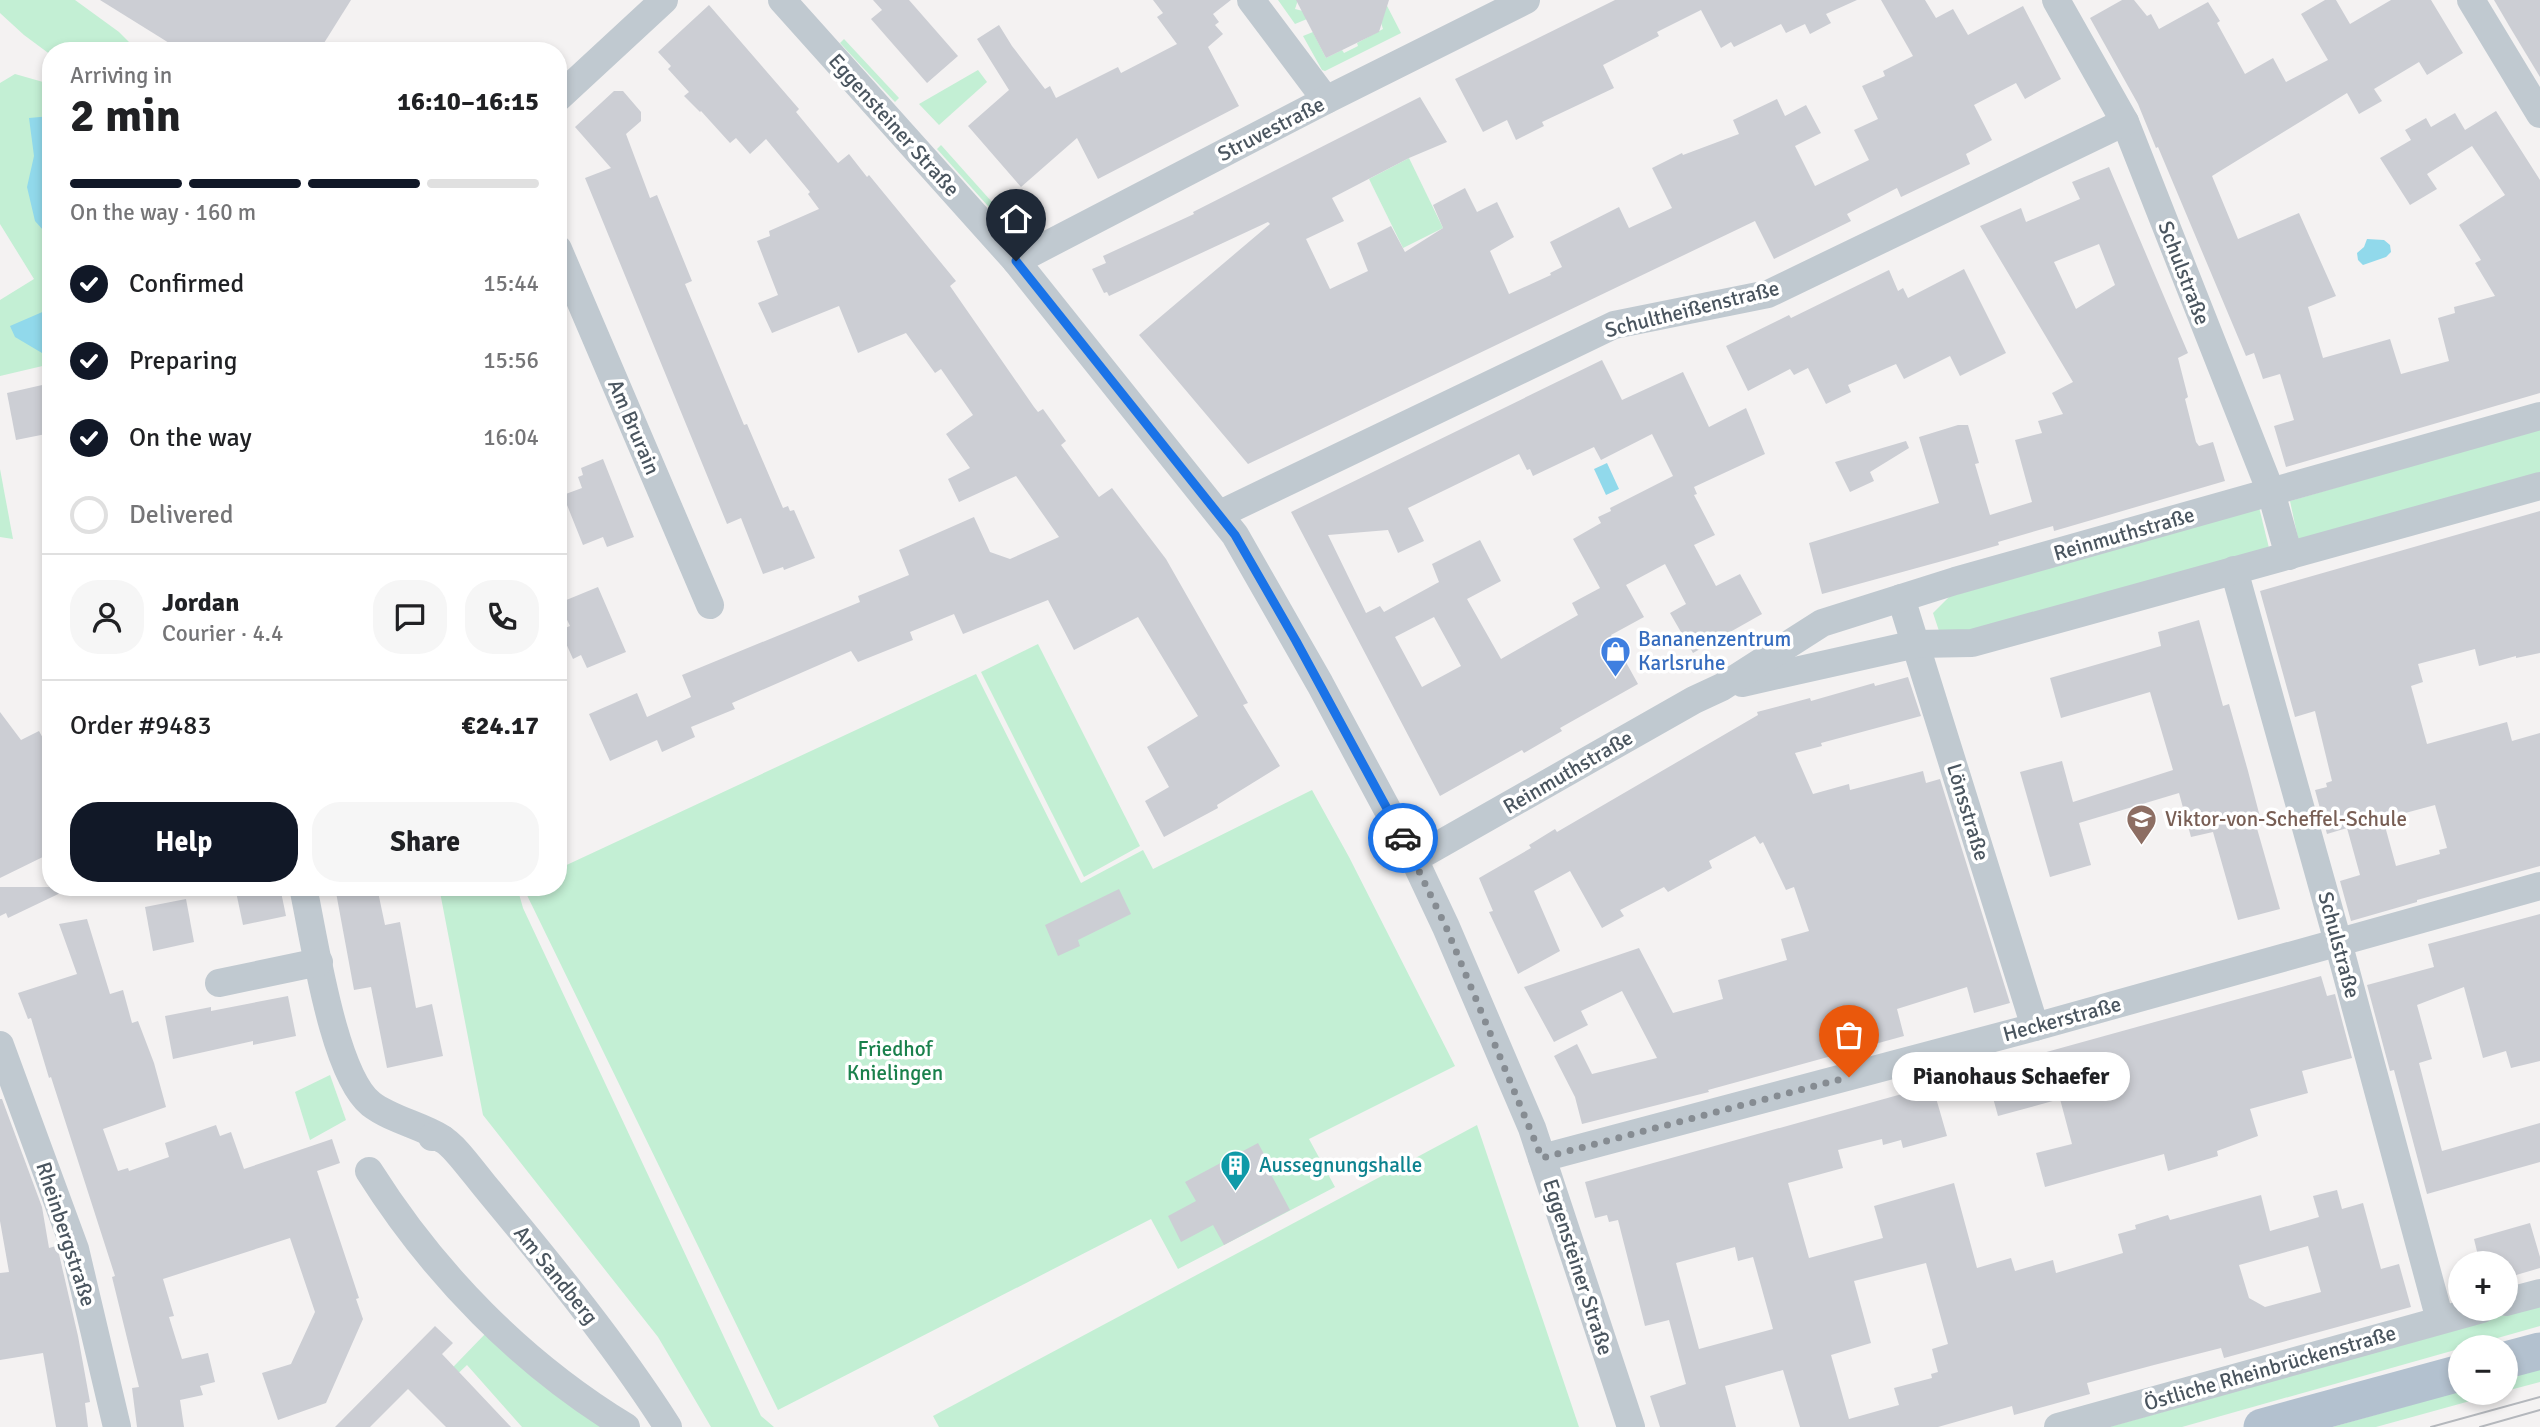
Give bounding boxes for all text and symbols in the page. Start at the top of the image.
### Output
street label: Eggensteiner Straße [823,48,965,202]
text: Arriving in [70,61,172,90]
text: 16:10–16:15 [397,86,539,118]
text: 2 min [70,88,181,144]
street label: Struvestraße [1213,91,1329,167]
pin [986,189,1046,261]
text: On the way · 160 m [70,198,256,227]
icon: home [997,200,1035,238]
street label: Schulstraße [2152,217,2216,329]
icon: check [70,265,108,303]
text: Confirmed [129,268,244,300]
text: 15:44 [483,269,539,298]
street label: Schultheißenstraße [1602,275,1782,343]
icon: check [70,342,108,380]
text: Preparing [129,345,237,377]
text: 15:56 [483,346,539,375]
street label: Am Brurain [602,375,666,479]
icon: check [70,419,108,457]
text: On the way [129,422,252,454]
text: 16:04 [483,423,539,452]
text: Delivered [129,499,234,531]
street label: Reinmuthstraße [2051,501,2197,567]
button: person [70,580,144,654]
button: chat [373,580,447,654]
button: phone [465,580,539,654]
text: Jordan [162,587,239,619]
text: Courier · 4.4 [162,619,283,648]
place label: Bananenzentrum Karlsruhe [1638,626,1791,676]
shop icon: Bananenzentrum Karlsruhe [1598,634,1632,678]
text: Order #9483 [70,710,211,742]
text: €24.17 [461,710,539,742]
street label: Reinmuthstraße [1499,724,1637,820]
street label: Lönsstraße [1941,760,1995,864]
button: Help [70,802,298,882]
button: Share [312,802,539,882]
school or university icon: Viktor-von-Scheffel-Schule [2125,802,2159,846]
courier [1368,803,1438,873]
place label: Viktor-von-Scheffel-Schule [2165,806,2407,832]
icon: car [1384,819,1422,857]
street label: Schulstraße [2312,889,2366,1001]
street label: Heckerstraße [2000,991,2124,1047]
pin [1819,1005,1879,1077]
icon: bag [1830,1016,1868,1054]
park label: Friedhof Knielingen [847,1036,943,1086]
callout: Pianohaus Schaefer [1891,1052,2129,1102]
text: Pianohaus Schaefer [1912,1062,2110,1091]
building icon: Aussegnungshalle [1219,1148,1253,1192]
place label: Aussegnungshalle [1259,1152,1422,1178]
street label: Rheinbergstraße [30,1158,102,1310]
street label: Eggensteiner Straße [1537,1176,1619,1358]
street label: Am Sandberg [508,1220,604,1330]
map controls [2448,1251,2518,1405]
button: + [2448,1251,2518,1321]
street label: Östliche Rheinbrückenstraße [2141,1320,2399,1416]
button: − [2448,1335,2518,1405]

